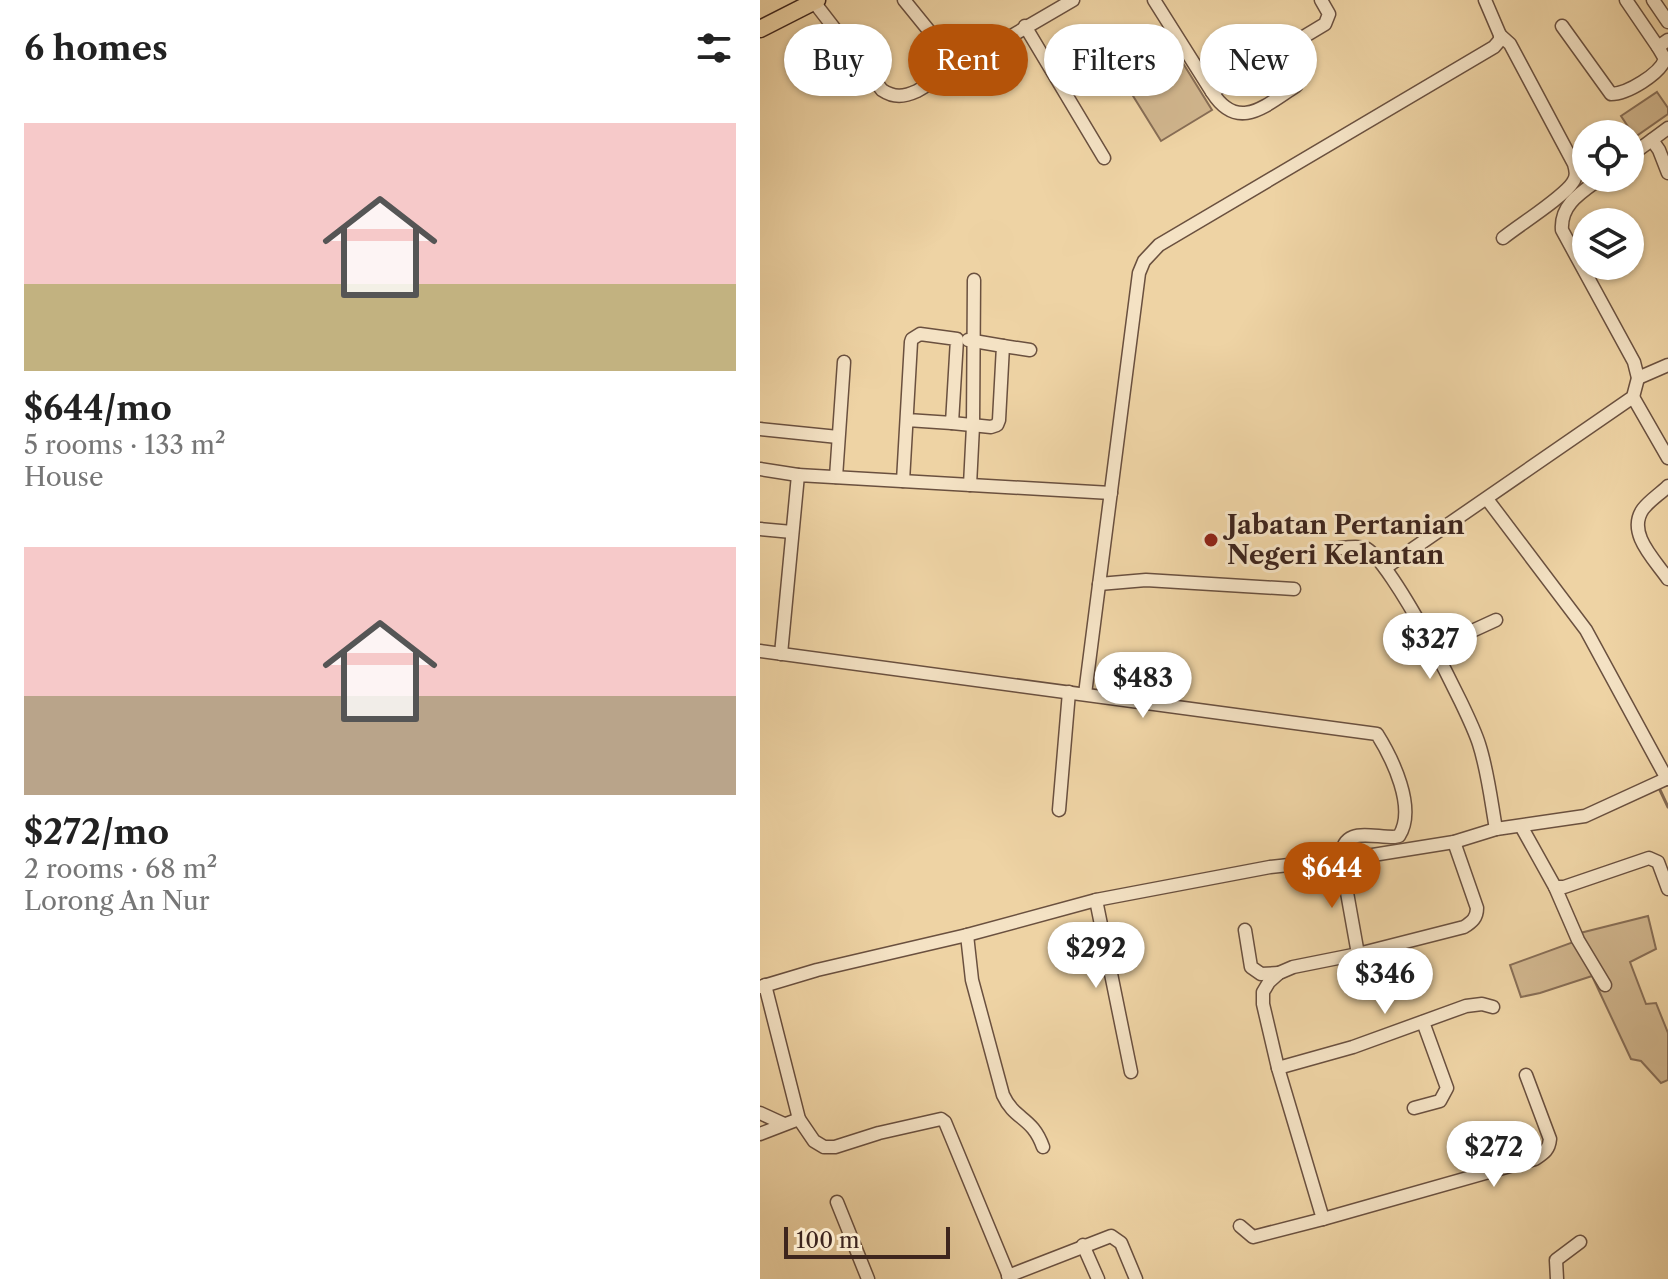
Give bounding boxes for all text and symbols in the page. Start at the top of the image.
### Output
chip: Buy [784,24,892,96]
chip: Rent [908,24,1028,96]
chip: Filters [1044,24,1184,96]
chip: New [1200,24,1317,96]
icon: filters [692,26,736,70]
text: 6 homes [24,27,168,69]
map controls [1572,120,1644,280]
button: locate [1572,120,1644,192]
icon: home [308,175,452,319]
button: layers [1572,208,1644,280]
text: $644/mo [24,387,172,429]
text: 5 rooms · 133 m² [24,429,226,461]
text: House [24,461,104,493]
place label: Jabatan Pertanian Negeri Kelantan [1223,509,1465,571]
marker: Jabatan Pertanian Negeri Kelantan [1202,531,1220,549]
icon: home [308,599,452,743]
pin: $327 [1383,613,1477,681]
text: $327 [1401,623,1459,655]
pin: $483 [1096,652,1190,720]
text: $483 [1113,662,1173,694]
text: $272/mo [24,811,169,853]
pin: $644 [1285,842,1379,910]
text: $644 [1302,852,1362,884]
text: 2 rooms · 68 m² [24,853,217,885]
text: Lorong An Nur [24,885,210,917]
pin: $292 [1049,922,1143,990]
text: $292 [1066,932,1126,964]
pin: $346 [1338,948,1432,1016]
text: $346 [1355,958,1415,990]
pin: $272 [1447,1121,1541,1189]
text: $272 [1465,1131,1523,1163]
scale bar [784,1223,950,1259]
text: 100 m [796,1227,859,1254]

